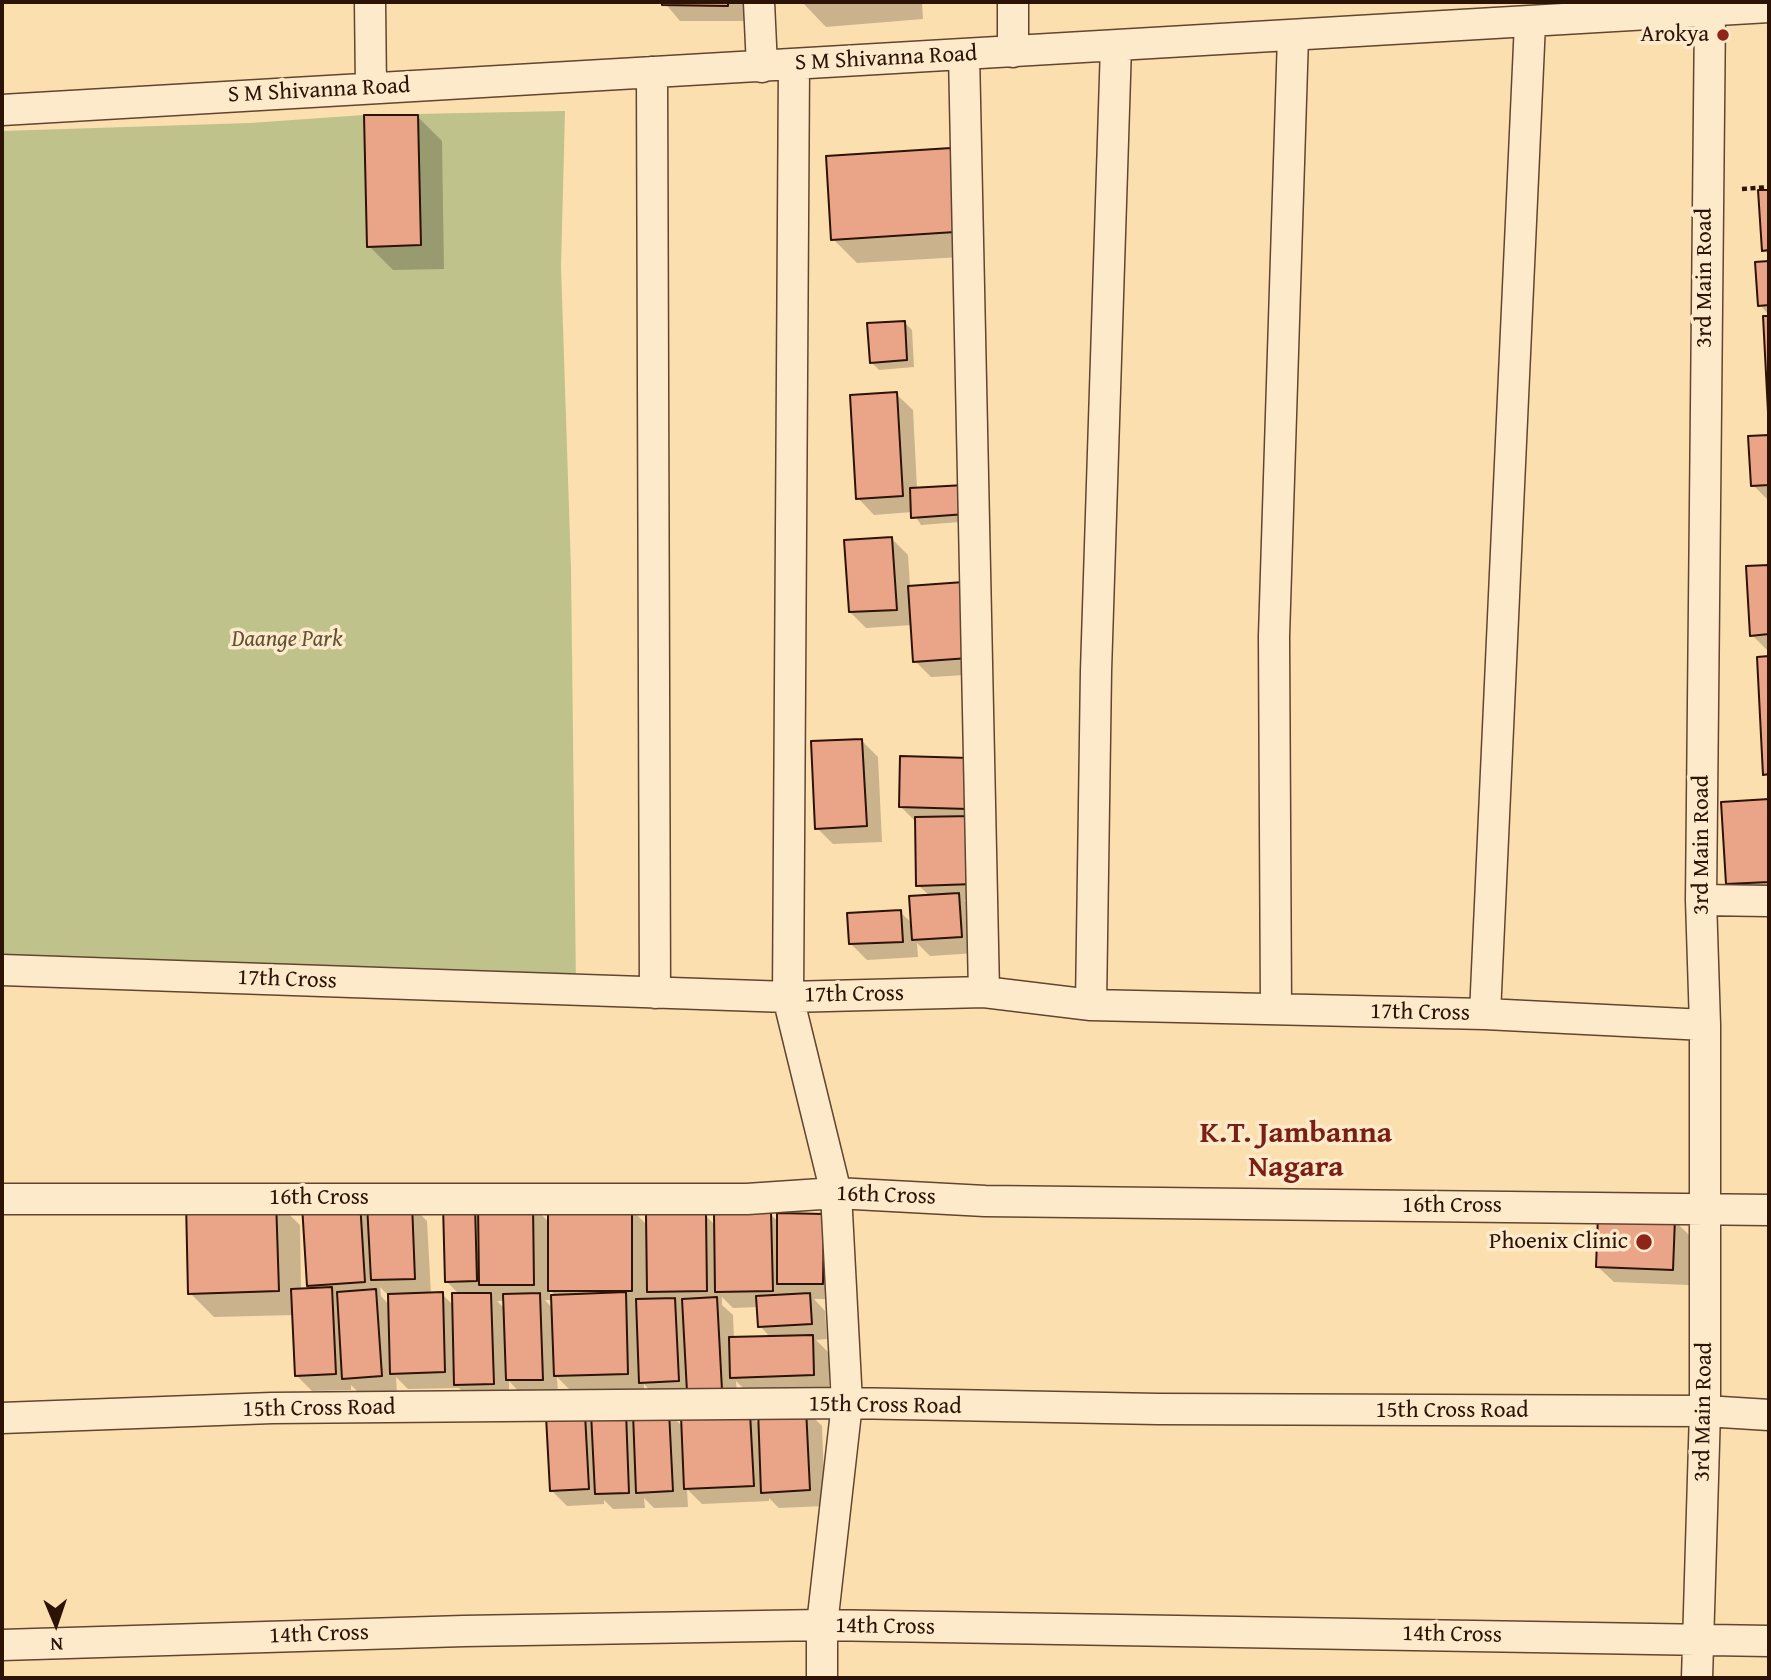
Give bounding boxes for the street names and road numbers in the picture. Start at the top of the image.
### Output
street label: S M Shivanna Road [794,40,978,78]
street label: S M Shivanna Road [227,72,411,110]
street label: 3rd Main Road [1691,208,1719,348]
street label: 3rd Main Road [1688,775,1716,915]
street label: 17th Cross [237,964,337,996]
street label: 17th Cross [804,980,904,1010]
street label: 17th Cross [1370,998,1470,1028]
street label: 16th Cross [836,1180,936,1212]
street label: 16th Cross [269,1184,369,1212]
street label: 16th Cross [1402,1192,1502,1220]
street label: 3rd Main Road [1689,1342,1719,1482]
street label: 15th Cross Road [808,1391,962,1421]
street label: 15th Cross Road [242,1394,396,1424]
street label: 15th Cross Road [1375,1397,1529,1425]
street label: 14th Cross [835,1612,935,1642]
street label: 14th Cross [269,1619,369,1651]
street label: 14th Cross [1402,1620,1502,1650]

